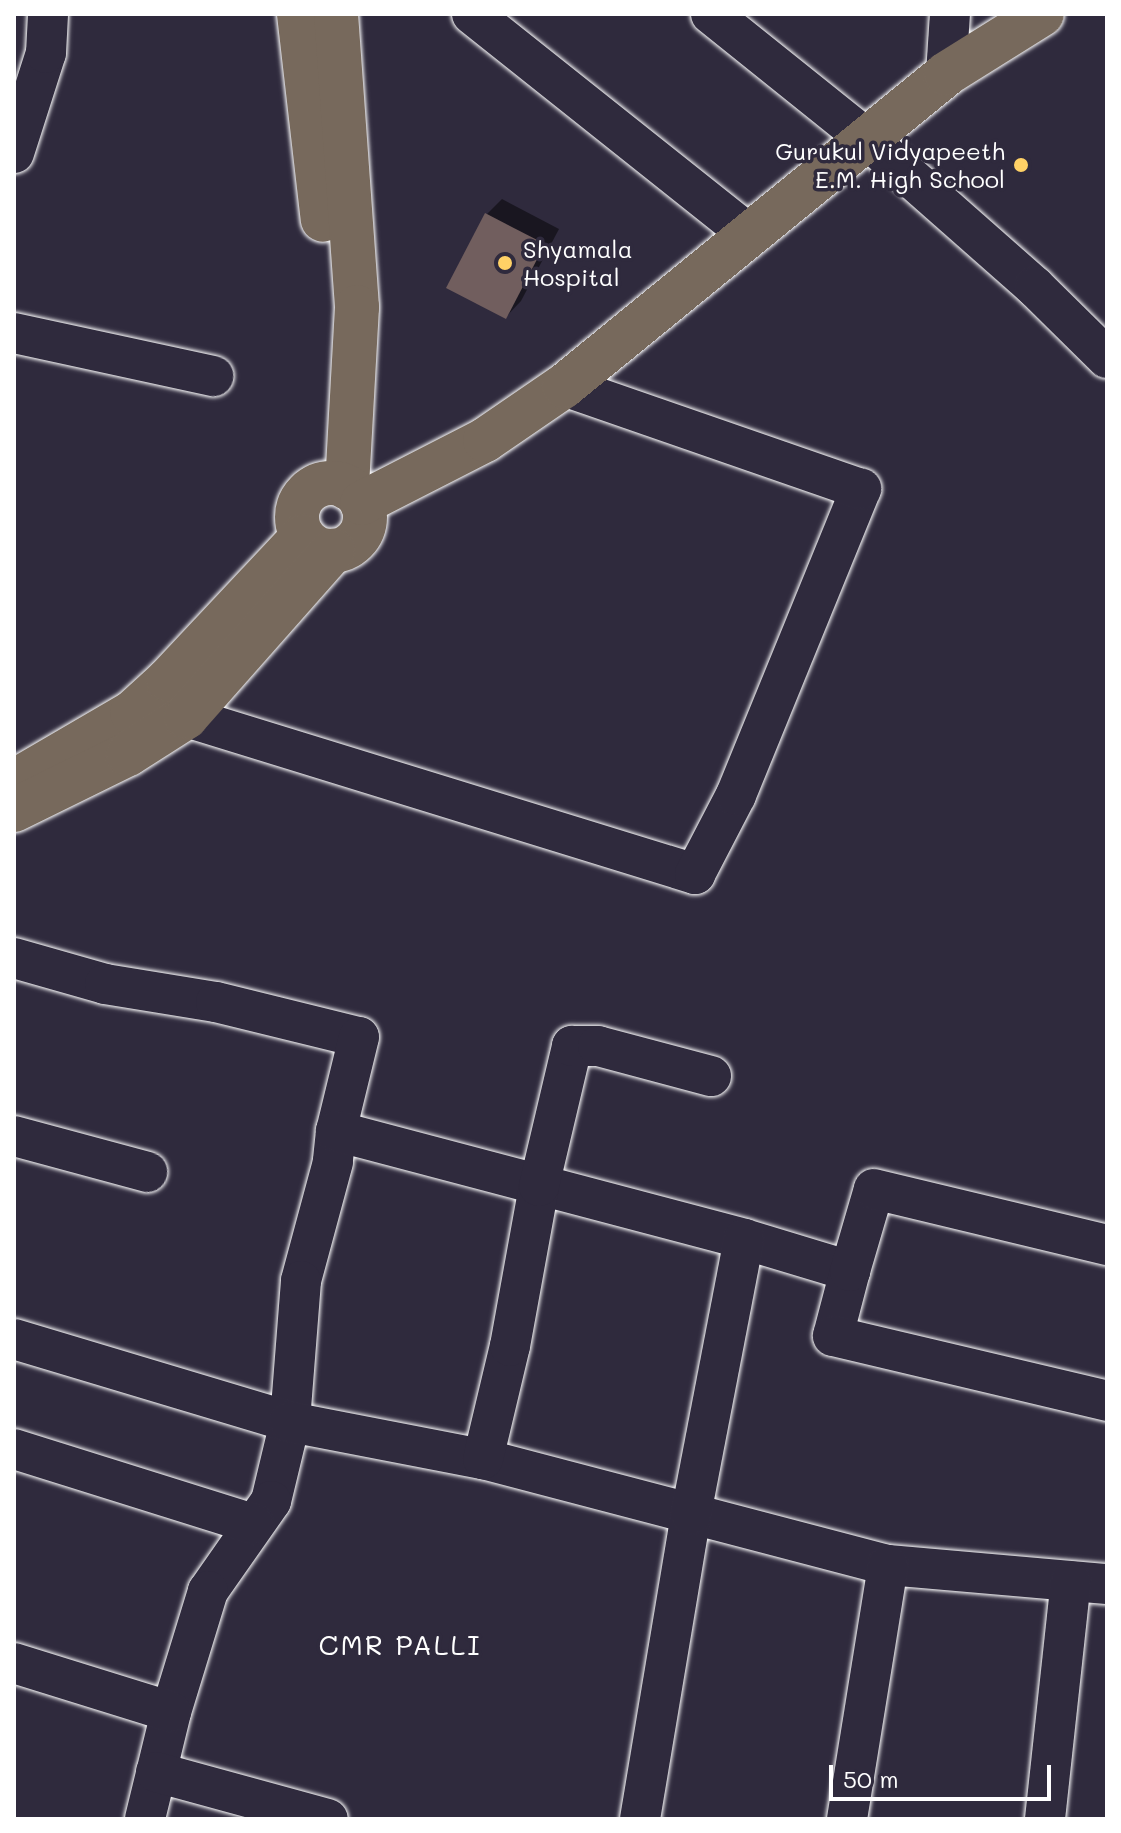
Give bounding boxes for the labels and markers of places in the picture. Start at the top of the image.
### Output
place label: Gurukul Vidyapeeth E.M. High School [775,137,1005,193]
marker: Gurukul Vidyapeeth E.M. High School [1012,156,1030,174]
place label: Shyamala Hospital [523,235,633,291]
marker: Shyamala Hospital [494,252,516,274]

